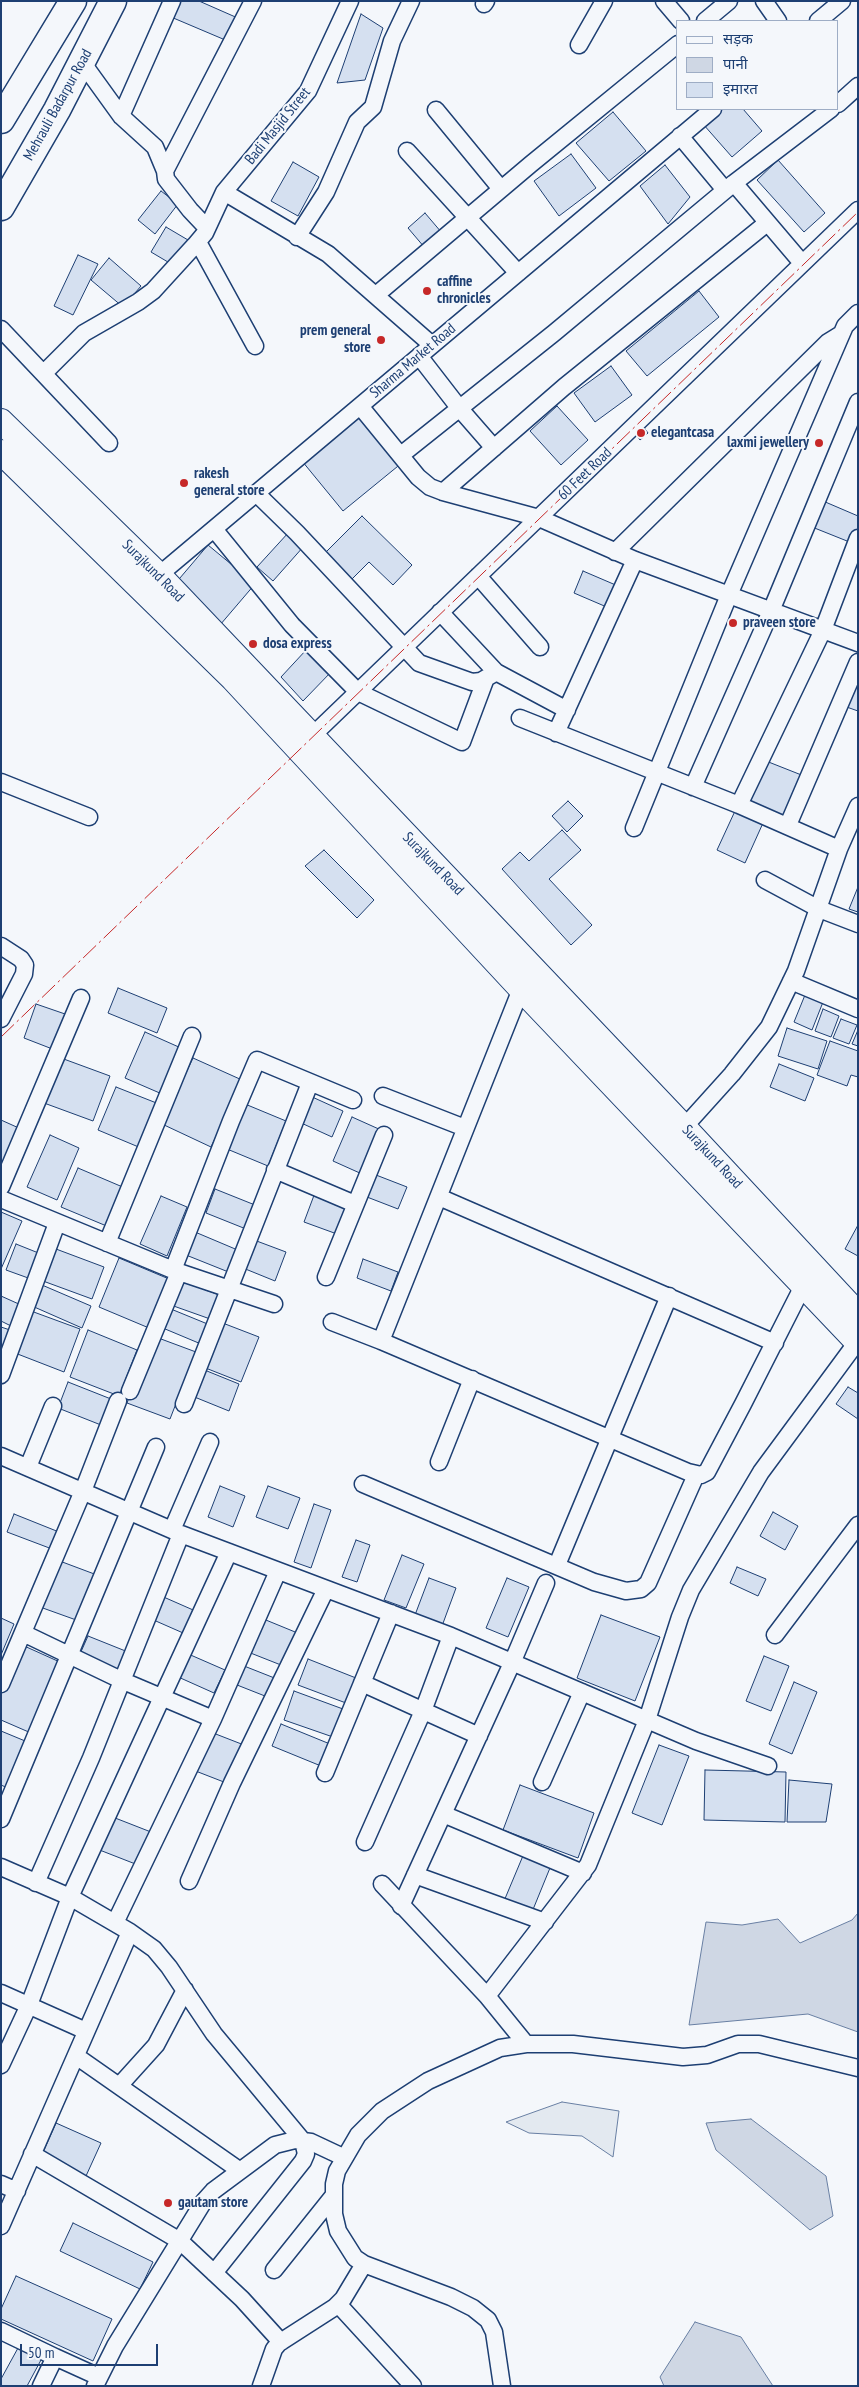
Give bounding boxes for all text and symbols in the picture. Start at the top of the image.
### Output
legend [676,20,839,110]
text: सड़क [723,29,753,48]
street label: Mehrauli Badarpur Road [20,46,96,164]
text: पानी [723,54,748,73]
text: इमारत [723,79,758,98]
street label: Badi Masjid Street [241,84,315,168]
place label: caffine chronicles [437,273,491,308]
marker: caffine chronicles [421,285,433,297]
street label: Sharma Market Road [366,320,460,402]
place label: prem general store [300,322,371,357]
marker: prem general store [375,334,387,346]
place label: elegantcasa [651,424,714,442]
marker: elegantcasa [635,427,647,439]
place label: laxmi jewellery [727,434,809,452]
marker: laxmi jewellery [813,437,825,449]
street label: 60 Feet Road [554,444,616,504]
place label: rakesh general store [194,465,265,500]
marker: rakesh general store [178,477,190,489]
street label: Surajkund Road [118,536,188,606]
place label: praveen store [743,614,816,632]
marker: praveen store [727,617,739,629]
place label: dosa express [263,635,332,653]
marker: dosa express [247,638,259,650]
street label: Surajkund Road [399,829,467,899]
street label: Surajkund Road [678,1121,746,1193]
place label: gautam store [178,2194,248,2212]
marker: gautam store [162,2197,174,2209]
scale bar [22,2334,160,2366]
text: 50 m [28,2343,54,2362]

